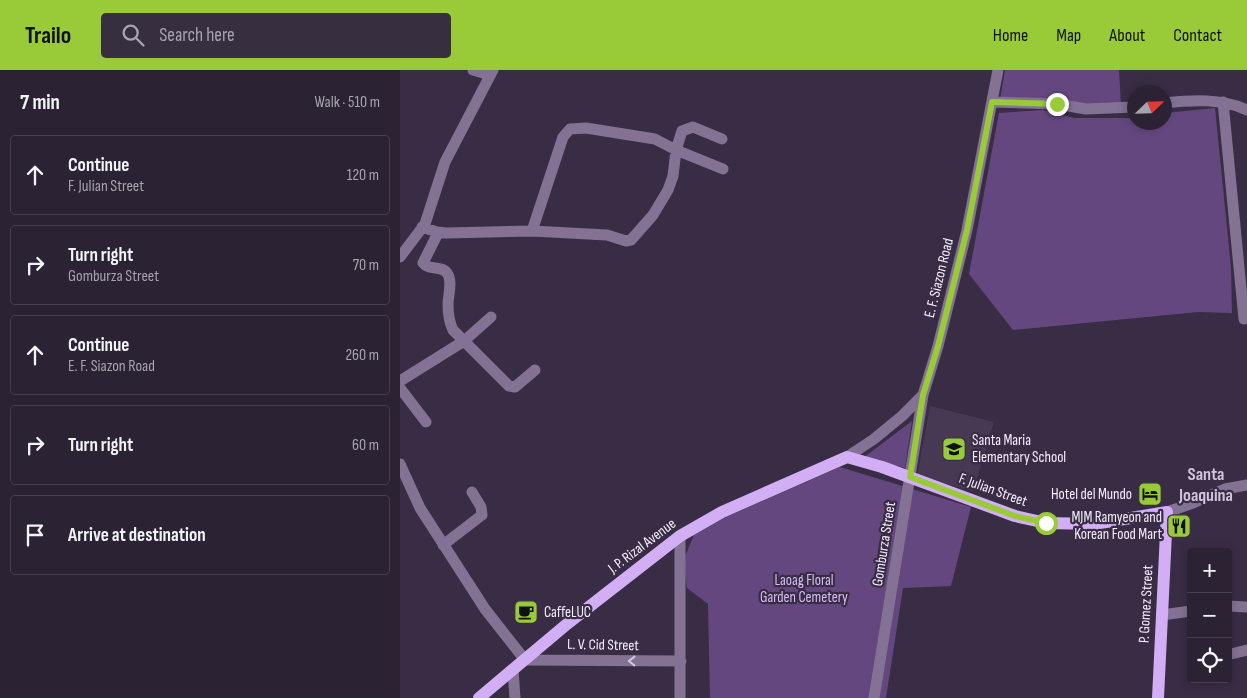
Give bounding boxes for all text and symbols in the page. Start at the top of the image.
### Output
search box [101,13,451,58]
text: Trailo [25,21,71,50]
icon: search [119,21,147,49]
text: Search here [159,24,235,47]
text: Home [993,25,1028,46]
text: Map [1056,25,1081,46]
text: About [1109,25,1145,46]
text: Contact [1173,25,1222,46]
north arrow [1127,85,1172,130]
text: 7 min [20,90,60,115]
text: Walk · 510 m [315,93,380,112]
route end [1046,93,1069,116]
text: Continue [68,154,129,177]
icon: ahead [21,161,49,189]
text: 120 m [347,166,379,185]
text: F. Julian Street [68,177,144,196]
street label: E. F. Siazon Road [920,236,958,320]
text: Turn right [68,244,133,267]
icon: right [21,251,49,279]
text: 70 m [353,256,379,275]
text: Gomburza Street [68,267,159,286]
text: Continue [68,334,129,357]
icon: ahead [21,341,49,369]
text: 260 m [345,346,379,365]
text: E. F. Siazon Road [68,357,155,376]
icon: right [21,431,49,459]
place label: Santa Maria Elementary School [972,431,1066,467]
text: Turn right [68,434,133,457]
text: 60 m [352,436,379,455]
school or university icon: Santa Maria Elementary School [941,436,967,462]
district label: Santa Joaquina [1178,464,1233,506]
street label: F. Julian Street [956,469,1030,511]
hotel icon: Hotel del Mundo [1137,481,1163,507]
place label: Hotel del Mundo [1051,485,1132,504]
street label: Gomburza Street [868,500,900,588]
place label: MJM Ramyeon and Korean Food Mart [1071,508,1162,544]
route start [1035,512,1058,535]
restaurant icon: MJM Ramyeon and Korean Food Mart [1166,513,1192,539]
street label: J. P. Rizal Avenue [603,514,680,578]
icon: arrive [21,521,49,549]
text: Arrive at destination [68,524,206,547]
map controls [1187,548,1232,683]
button: + [1187,548,1232,593]
street label: P. Gomez Street [1134,564,1158,644]
park label: Laoag Floral Garden Cemetery [760,571,848,607]
button: − [1187,593,1232,638]
cafe icon: CaffeLUC [513,599,539,625]
place label: CaffeLUC [544,603,591,622]
street label: L. V. Cid Street [567,635,640,655]
button: locate [1187,638,1232,683]
one-way arrow [628,656,636,666]

